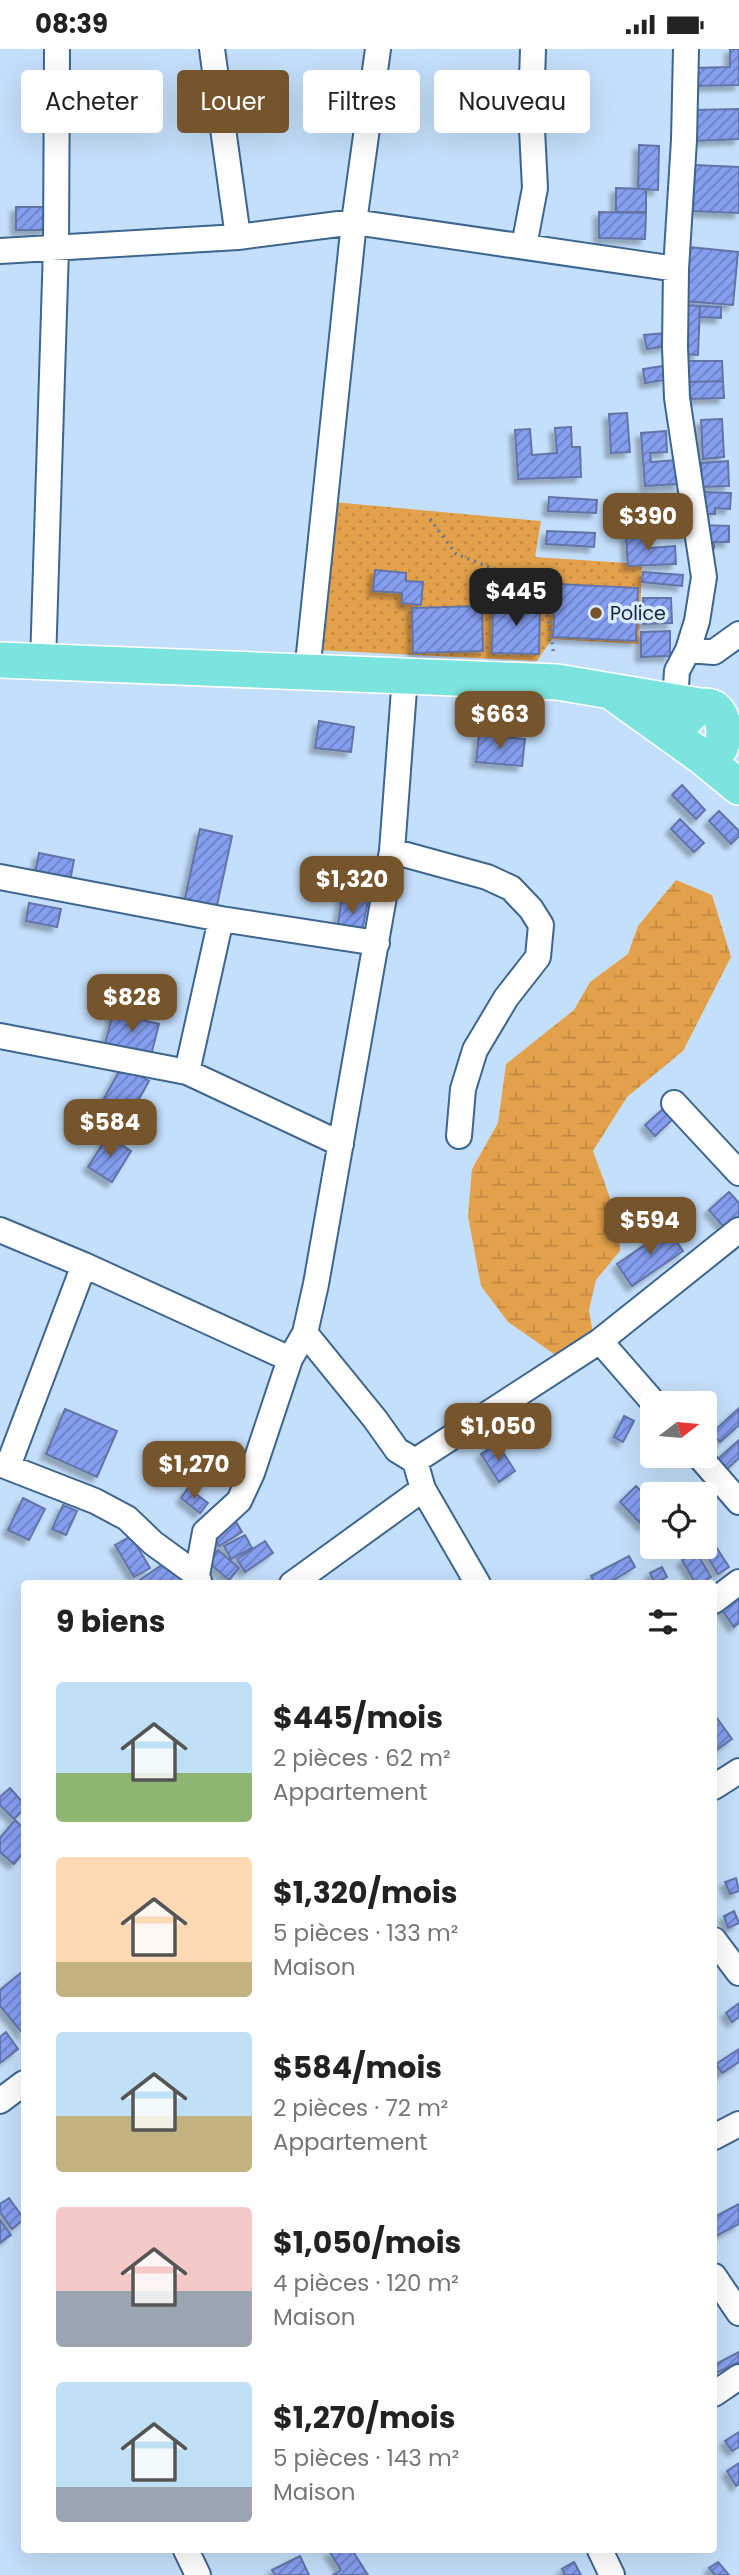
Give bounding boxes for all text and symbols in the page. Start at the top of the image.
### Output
text: 08:39 [35,6,108,42]
chip: Acheter [21,70,163,133]
chip: Louer [177,70,289,133]
chip: Filtres [303,70,420,133]
chip: Nouveau [434,70,590,133]
pin: $390 [607,493,689,553]
text: $390 [619,500,677,532]
pin: $445 [475,569,557,628]
text: $445 [485,575,547,607]
place label: Police [610,600,666,627]
marker: Police [588,605,604,621]
pin: $663 [459,691,541,751]
text: $663 [471,698,529,730]
pin: $1,320 [295,857,409,916]
text: $1,320 [316,863,388,895]
pin: $828 [91,975,173,1034]
text: $828 [103,981,161,1013]
pin: $584 [69,1099,151,1159]
text: $584 [80,1106,140,1138]
pin: $594 [609,1197,691,1257]
text: $594 [620,1204,680,1236]
north arrow [640,1391,718,1468]
map controls [640,1391,717,1559]
pin: $1,050 [441,1403,555,1463]
text: $1,050 [460,1410,536,1442]
pin: $1,270 [137,1441,251,1501]
text: $1,270 [159,1448,229,1480]
button: locate [640,1482,717,1559]
text: 9 biens [56,1600,165,1643]
icon: filters [644,1603,682,1641]
text: $445/mois [273,1696,443,1739]
icon: home [112,1710,196,1794]
text: 2 pièces · 62 m² [273,1742,450,1774]
text: Appartement [273,1776,427,1808]
text: $1,320/mois [273,1871,458,1914]
icon: home [112,1885,196,1969]
text: 5 pièces · 133 m² [273,1917,458,1949]
text: Maison [273,1951,355,1983]
text: $584/mois [273,2046,442,2089]
icon: home [112,2060,196,2144]
text: 2 pièces · 72 m² [273,2092,448,2124]
text: Appartement [273,2126,427,2158]
text: $1,050/mois [273,2221,461,2264]
icon: home [112,2235,196,2319]
text: 4 pièces · 120 m² [273,2267,459,2299]
text: Maison [273,2301,355,2333]
text: $1,270/mois [273,2396,455,2439]
icon: home [112,2410,196,2494]
text: 5 pièces · 143 m² [273,2442,459,2474]
text: Maison [273,2476,355,2508]

